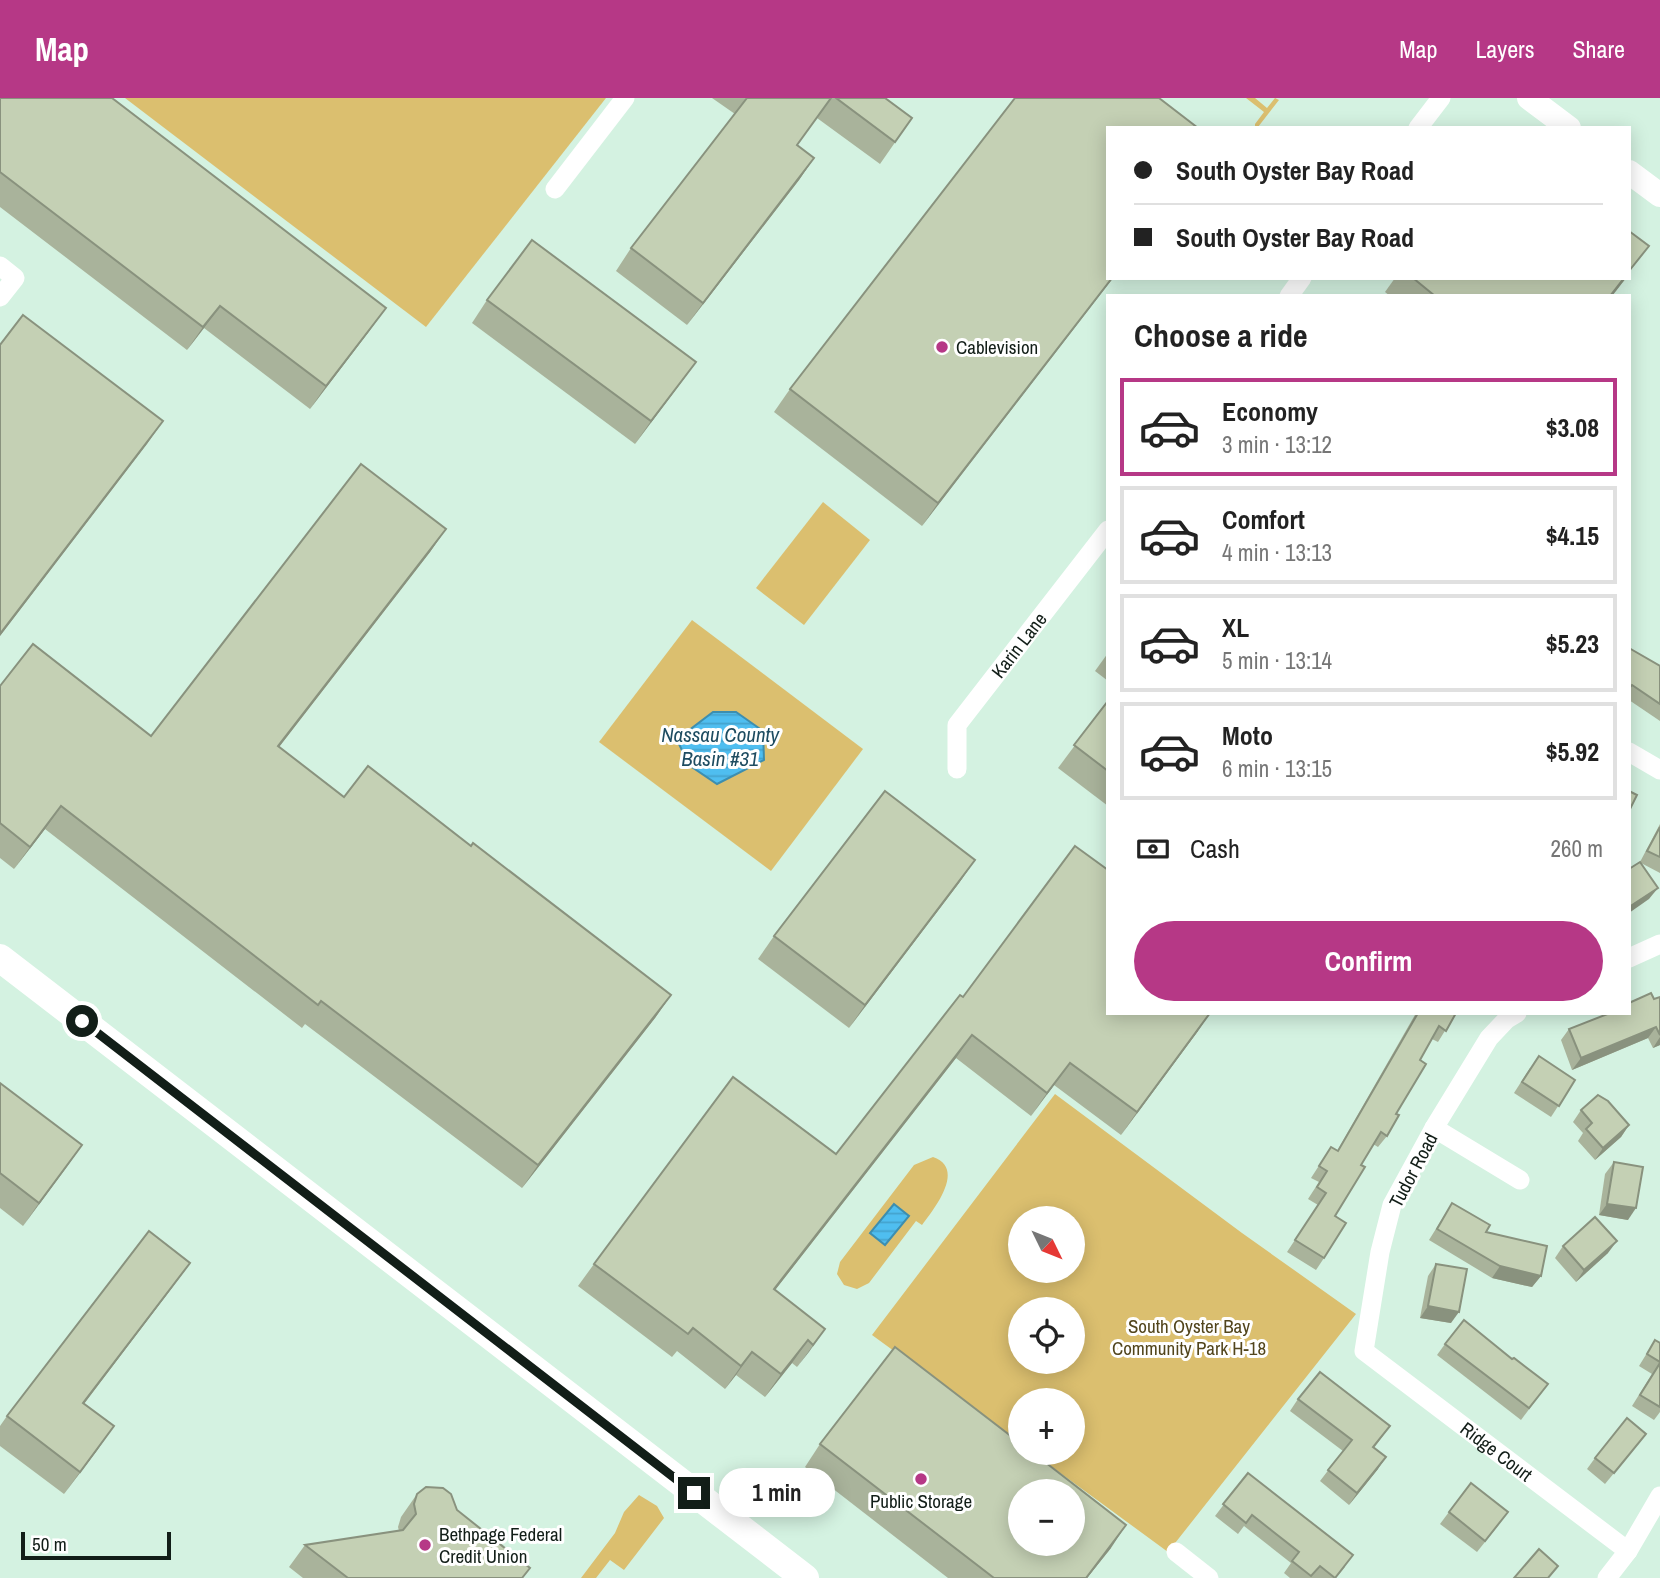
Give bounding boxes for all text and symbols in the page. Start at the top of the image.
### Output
text: Map [35,27,89,71]
text: Map [1399,33,1437,65]
text: Layers [1475,33,1534,65]
text: Share [1572,33,1625,65]
text: South Oyster Bay Road [1176,153,1414,188]
text: South Oyster Bay Road [1176,220,1414,255]
text: Choose a ride [1134,314,1308,357]
place label: Cablevision [956,334,1038,360]
marker: Cablevision [934,339,950,355]
text: Economy [1222,394,1318,429]
icon: car [1138,396,1201,459]
text: $3.08 [1546,410,1599,445]
text: 3 min · 13:12 [1222,429,1332,460]
text: Comfort [1222,502,1305,537]
icon: car [1138,504,1201,567]
text: $4.15 [1546,518,1599,553]
text: 4 min · 13:13 [1222,537,1332,568]
street label: Karin Lane [985,607,1052,683]
text: XL [1222,610,1249,645]
icon: car [1138,612,1201,675]
text: $5.23 [1546,626,1599,661]
text: 5 min · 13:14 [1222,645,1332,676]
text: Moto [1222,718,1273,753]
water label: Nassau County Basin #31 [661,720,780,773]
icon: car [1138,720,1201,783]
text: $5.92 [1546,734,1599,769]
text: 6 min · 13:15 [1222,753,1332,784]
icon: cash [1134,830,1172,868]
text: Cash [1190,831,1240,866]
text: 260 m [1551,833,1603,864]
button: Confirm [1134,921,1603,1001]
route start [66,1005,98,1037]
street label: Tudor Road [1383,1128,1443,1212]
north arrow [1008,1206,1085,1283]
map controls [1008,1206,1085,1556]
button: locate [1008,1297,1085,1374]
park label: South Oyster Bay Community Park H-18 [1112,1313,1266,1361]
button: + [1008,1388,1085,1465]
street label: Ridge Court [1455,1416,1538,1487]
callout: 1 min [718,1468,834,1518]
marker: Public Storage [913,1471,929,1487]
route end [678,1477,710,1509]
text: 1 min [752,1477,802,1508]
button: − [1008,1479,1085,1556]
place label: Public Storage [870,1488,972,1514]
place label: Bethpage Federal Credit Union [439,1521,562,1569]
scale bar [21,1529,172,1561]
text: 50 m [32,1531,67,1557]
marker: Bethpage Federal Credit Union [417,1537,433,1553]

